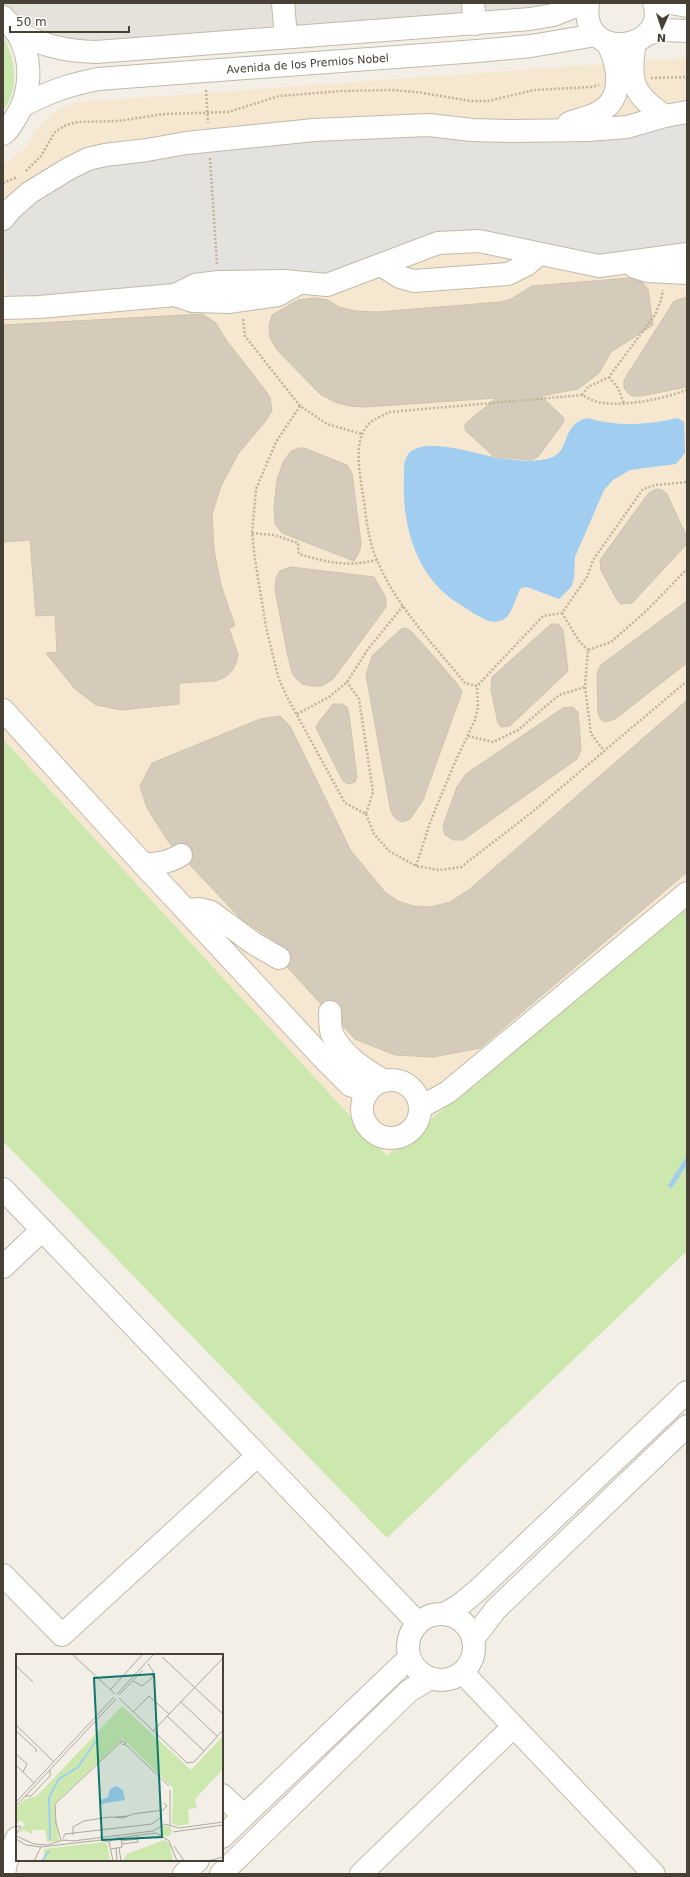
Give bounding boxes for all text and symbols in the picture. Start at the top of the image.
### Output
scale bar [10,8,129,34]
north arrow [642,8,682,48]
text: 50 m [16,15,47,29]
text: N [657,31,666,44]
street label: Avenida de los Premios Nobel [226,51,389,76]
inset map [16,1654,223,1861]

